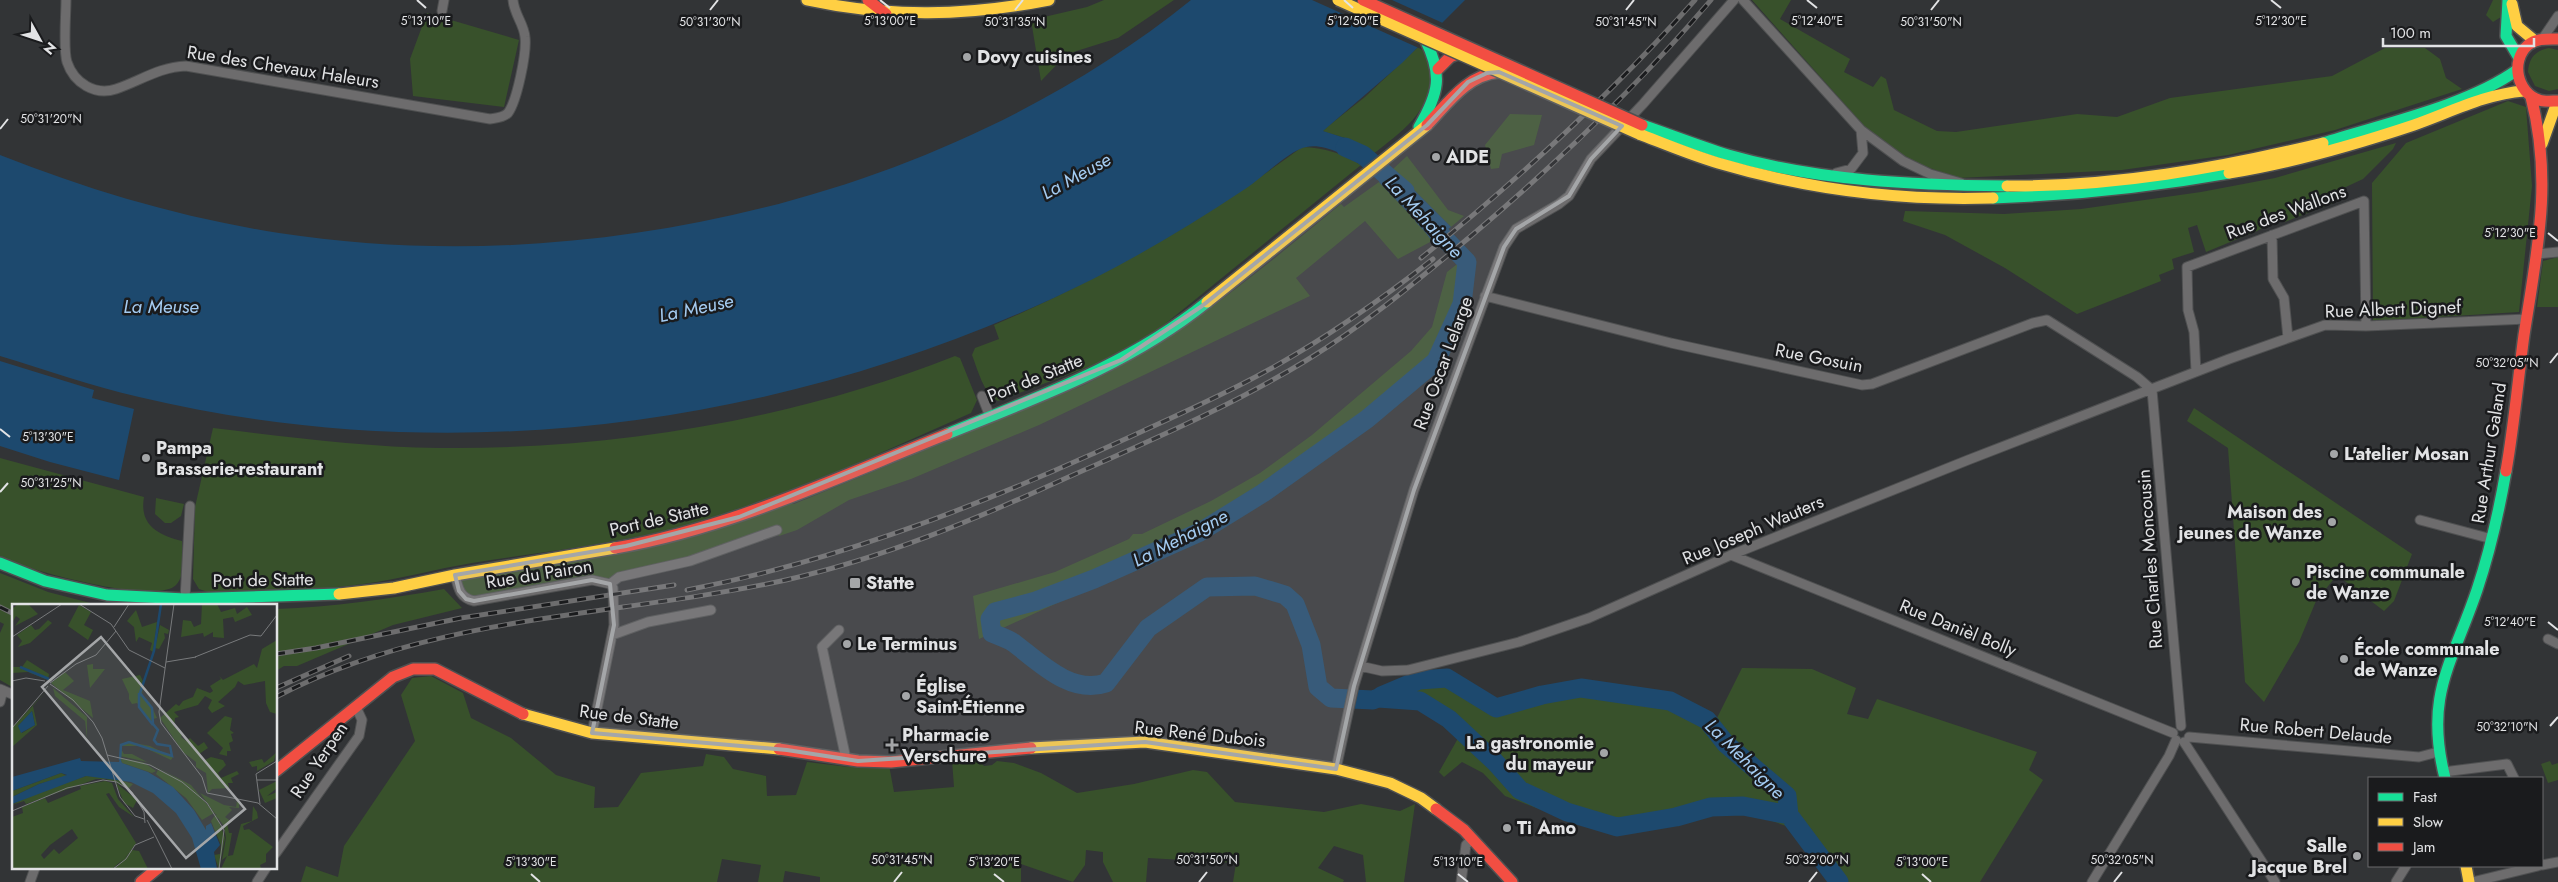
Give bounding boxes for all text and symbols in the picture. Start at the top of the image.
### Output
text: 5°13'10"E [401,12,451,30]
text: 5°13'00"E [864,12,916,30]
text: 5°12'50"E [1327,12,1379,30]
text: 5°12'40"E [1791,12,1843,30]
text: 5°12'30"E [2255,12,2307,30]
text: 50°31'30"N [679,13,741,31]
text: 50°31'35"N [985,13,1045,31]
text: 50°31'45"N [1595,13,1657,31]
text: 50°31'50"N [1900,13,1962,31]
north arrow [15,15,65,65]
scale bar [2383,15,2534,47]
text: 100 m [2390,22,2431,44]
text: N [39,38,61,59]
street label: Rue des Chevaux Haleurs [185,39,381,95]
place label: Dovy cuisines [977,44,1092,70]
marker: Dovy cuisines [961,51,973,63]
text: 50°31'20"N [20,110,82,128]
place label: AIDE [1445,144,1489,170]
water label: La Meuse [1036,146,1116,206]
marker: AIDE [1430,151,1442,163]
water label: La Mehaigne [1379,170,1470,264]
street label: Rue des Wallons [2222,178,2350,246]
text: 5°12'30"E [2484,224,2536,242]
water label: La Meuse [656,287,736,329]
water label: La Meuse [123,293,199,320]
street label: Rue Oscar Lelarge [1407,293,1479,433]
street label: Rue Albert Dignef [2324,294,2463,324]
street label: Rue Gosuin [1773,337,1865,379]
street label: Port de Statte [983,347,1087,409]
text: 50°32'05"N [2476,354,2538,372]
street label: Rue Arthur Galand [2465,381,2513,525]
text: 5°13'30"E [22,428,74,446]
place label: Pampa Brasserie-restaurant [156,435,323,482]
place label: L'atelier Mosan [2344,441,2469,467]
marker: L'atelier Mosan [2328,448,2340,460]
marker: Pampa Brasserie-restaurant [140,452,152,464]
street label: Rue Charles Moncousin [2131,468,2169,650]
text: 50°31'25"N [20,474,82,492]
street label: Rue Joseph Wauters [1678,489,1828,571]
street label: Port de Statte [607,495,711,543]
place label: Maison des jeunes de Wanze [2176,499,2322,546]
water label: La Mehaigne [1128,502,1233,574]
marker: Maison des jeunes de Wanze [2326,516,2338,528]
street label: Rue du Pairon [484,553,594,595]
place label: Piscine communale de Wanze [2306,559,2465,606]
street label: Port de Statte [212,566,314,594]
place label: Statte [866,570,914,596]
marker: Statte [848,576,862,590]
marker: Piscine communale de Wanze [2290,576,2302,588]
street label: Rue Danièl Bolly [1896,593,2020,663]
inset map [12,604,278,870]
text: 5°12'40"E [2484,613,2536,631]
place label: Le Terminus [857,631,957,657]
place label: École communale de Wanze [2354,636,2500,683]
marker: Le Terminus [841,638,853,650]
marker: École communale de Wanze [2338,653,2350,665]
place label: Église Saint-Étienne [916,673,1025,720]
marker: Église Saint-Étienne [900,690,912,702]
street label: Rue de Statte [578,698,680,736]
street label: Rue Robert Delaude [2239,711,2393,751]
water label: La Mehaigne [1699,713,1792,806]
street label: Rue René Dubois [1133,714,1267,754]
street label: Rue Yerpen [284,717,354,803]
text: 50°32'10"N [2476,718,2538,736]
place label: Pharmacie Verschure [901,722,989,769]
place label: La gastronomie du mayeur [1466,730,1595,777]
marker: Pharmacie Verschure [886,739,898,751]
marker: La gastronomie du mayeur [1598,747,1610,759]
legend [2368,777,2543,867]
text: Fast [2413,786,2437,808]
text: Slow [2413,811,2444,833]
place label: Ti Amo [1517,815,1576,841]
marker: Ti Amo [1501,822,1513,834]
place label: Salle Jacque Brel [2248,833,2347,880]
text: Jam [2411,836,2436,858]
marker: Salle Jacque Brel [2351,850,2363,862]
text: 50°31'45"N [871,851,933,869]
text: 50°31'50"N [1176,851,1238,869]
text: 50°32'00"N [1785,851,1849,869]
text: 50°32'05"N [2091,851,2153,869]
text: 5°13'30"E [505,853,557,871]
text: 5°13'20"E [968,853,1020,871]
text: 5°13'10"E [1433,853,1483,871]
text: 5°13'00"E [1896,853,1948,871]

